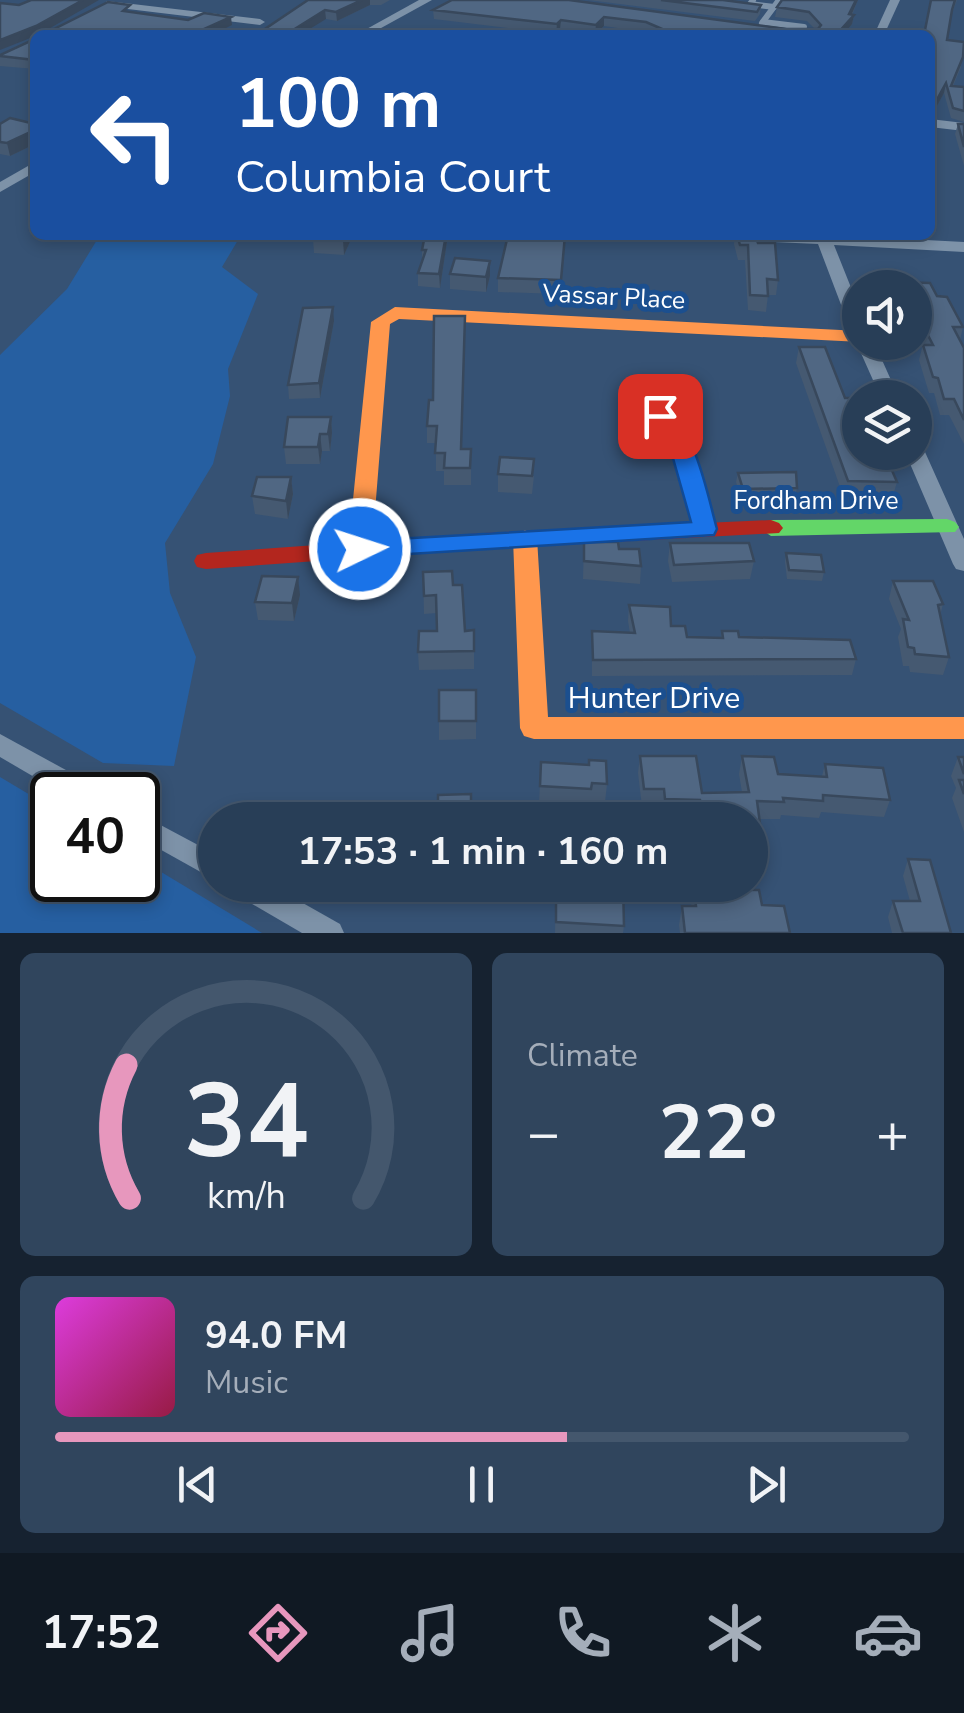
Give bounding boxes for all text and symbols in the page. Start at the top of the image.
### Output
text: 100 m [235,56,441,152]
icon: left [70,70,200,200]
text: Columbia Court [235,147,550,208]
map controls [842,270,932,470]
button: sound [842,270,932,360]
street label: Vassar Place [541,276,686,318]
pin [618,374,703,459]
button: layers [842,380,932,470]
icon: arrive [633,389,688,444]
street label: Fordham Drive [733,484,899,518]
position arrow [308,497,412,601]
street label: Hunter Drive [568,678,740,719]
speed limit sign: 40 [30,772,160,902]
text: 17:53 · 1 min · 160 m [298,826,668,877]
text: Climate [527,1034,638,1077]
text: 34 [184,1051,308,1193]
text: 22° [659,1082,777,1184]
text: − [527,1096,560,1171]
text: + [876,1096,909,1171]
text: km/h [207,1172,285,1221]
text: 94.0 FM [205,1310,347,1361]
text: Music [205,1361,288,1404]
icon: previous [170,1457,225,1512]
icon: pause [454,1457,509,1512]
icon: next [739,1457,794,1512]
icon: directions [243,1598,313,1668]
icon: music [395,1598,465,1668]
icon: phone [548,1598,618,1668]
icon: climate [700,1598,770,1668]
icon: car [853,1598,923,1668]
text: 17:52 [41,1603,160,1664]

